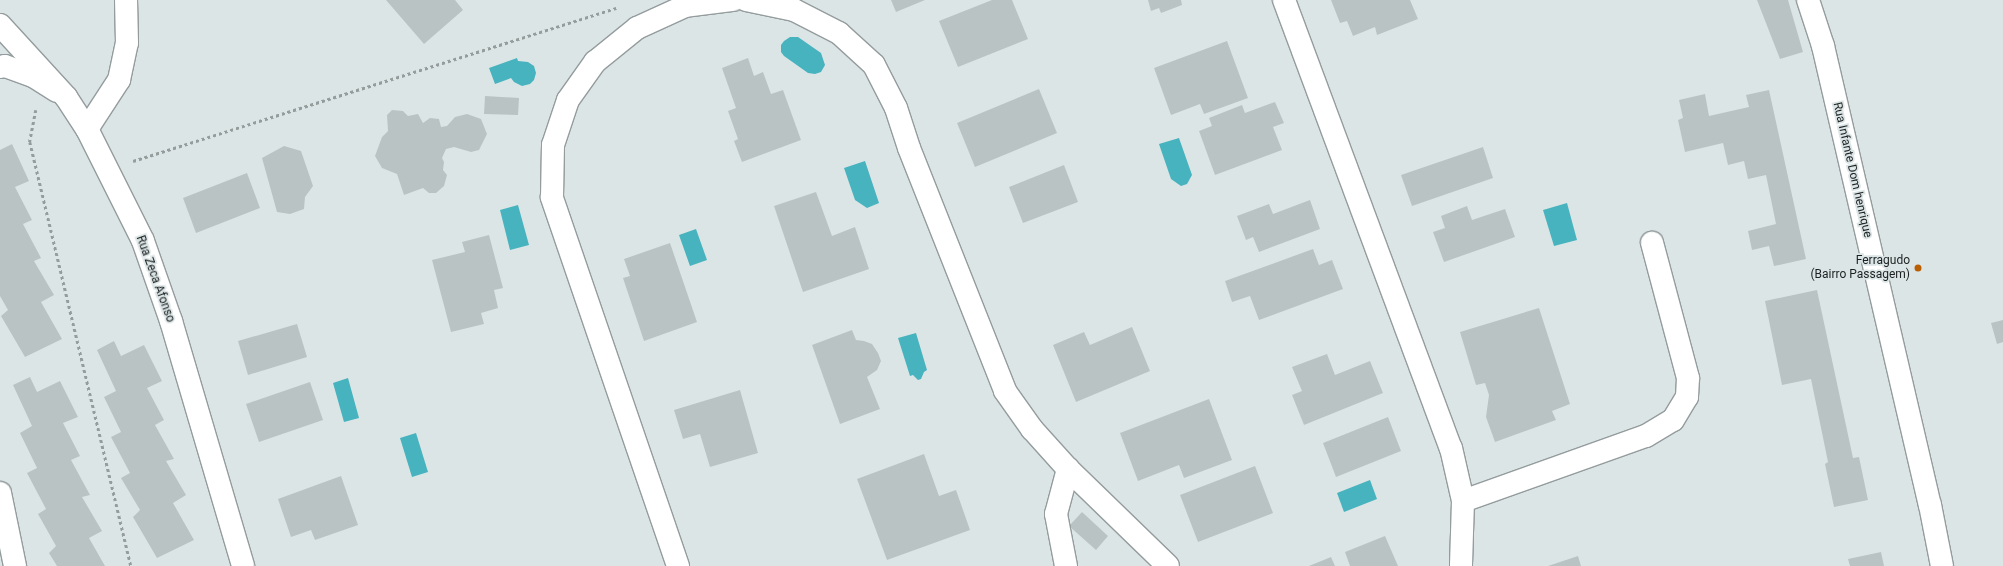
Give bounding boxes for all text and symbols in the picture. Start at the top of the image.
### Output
street label: Rua Infante Dom henrique [1829,101,1875,239]
street label: Rua Zeca Afonso [133,234,177,324]
place label: Ferragudo (Bairro Passagem) [1810,254,1910,282]
marker: Ferragudo (Bairro Passagem) [1913,263,1923,273]

